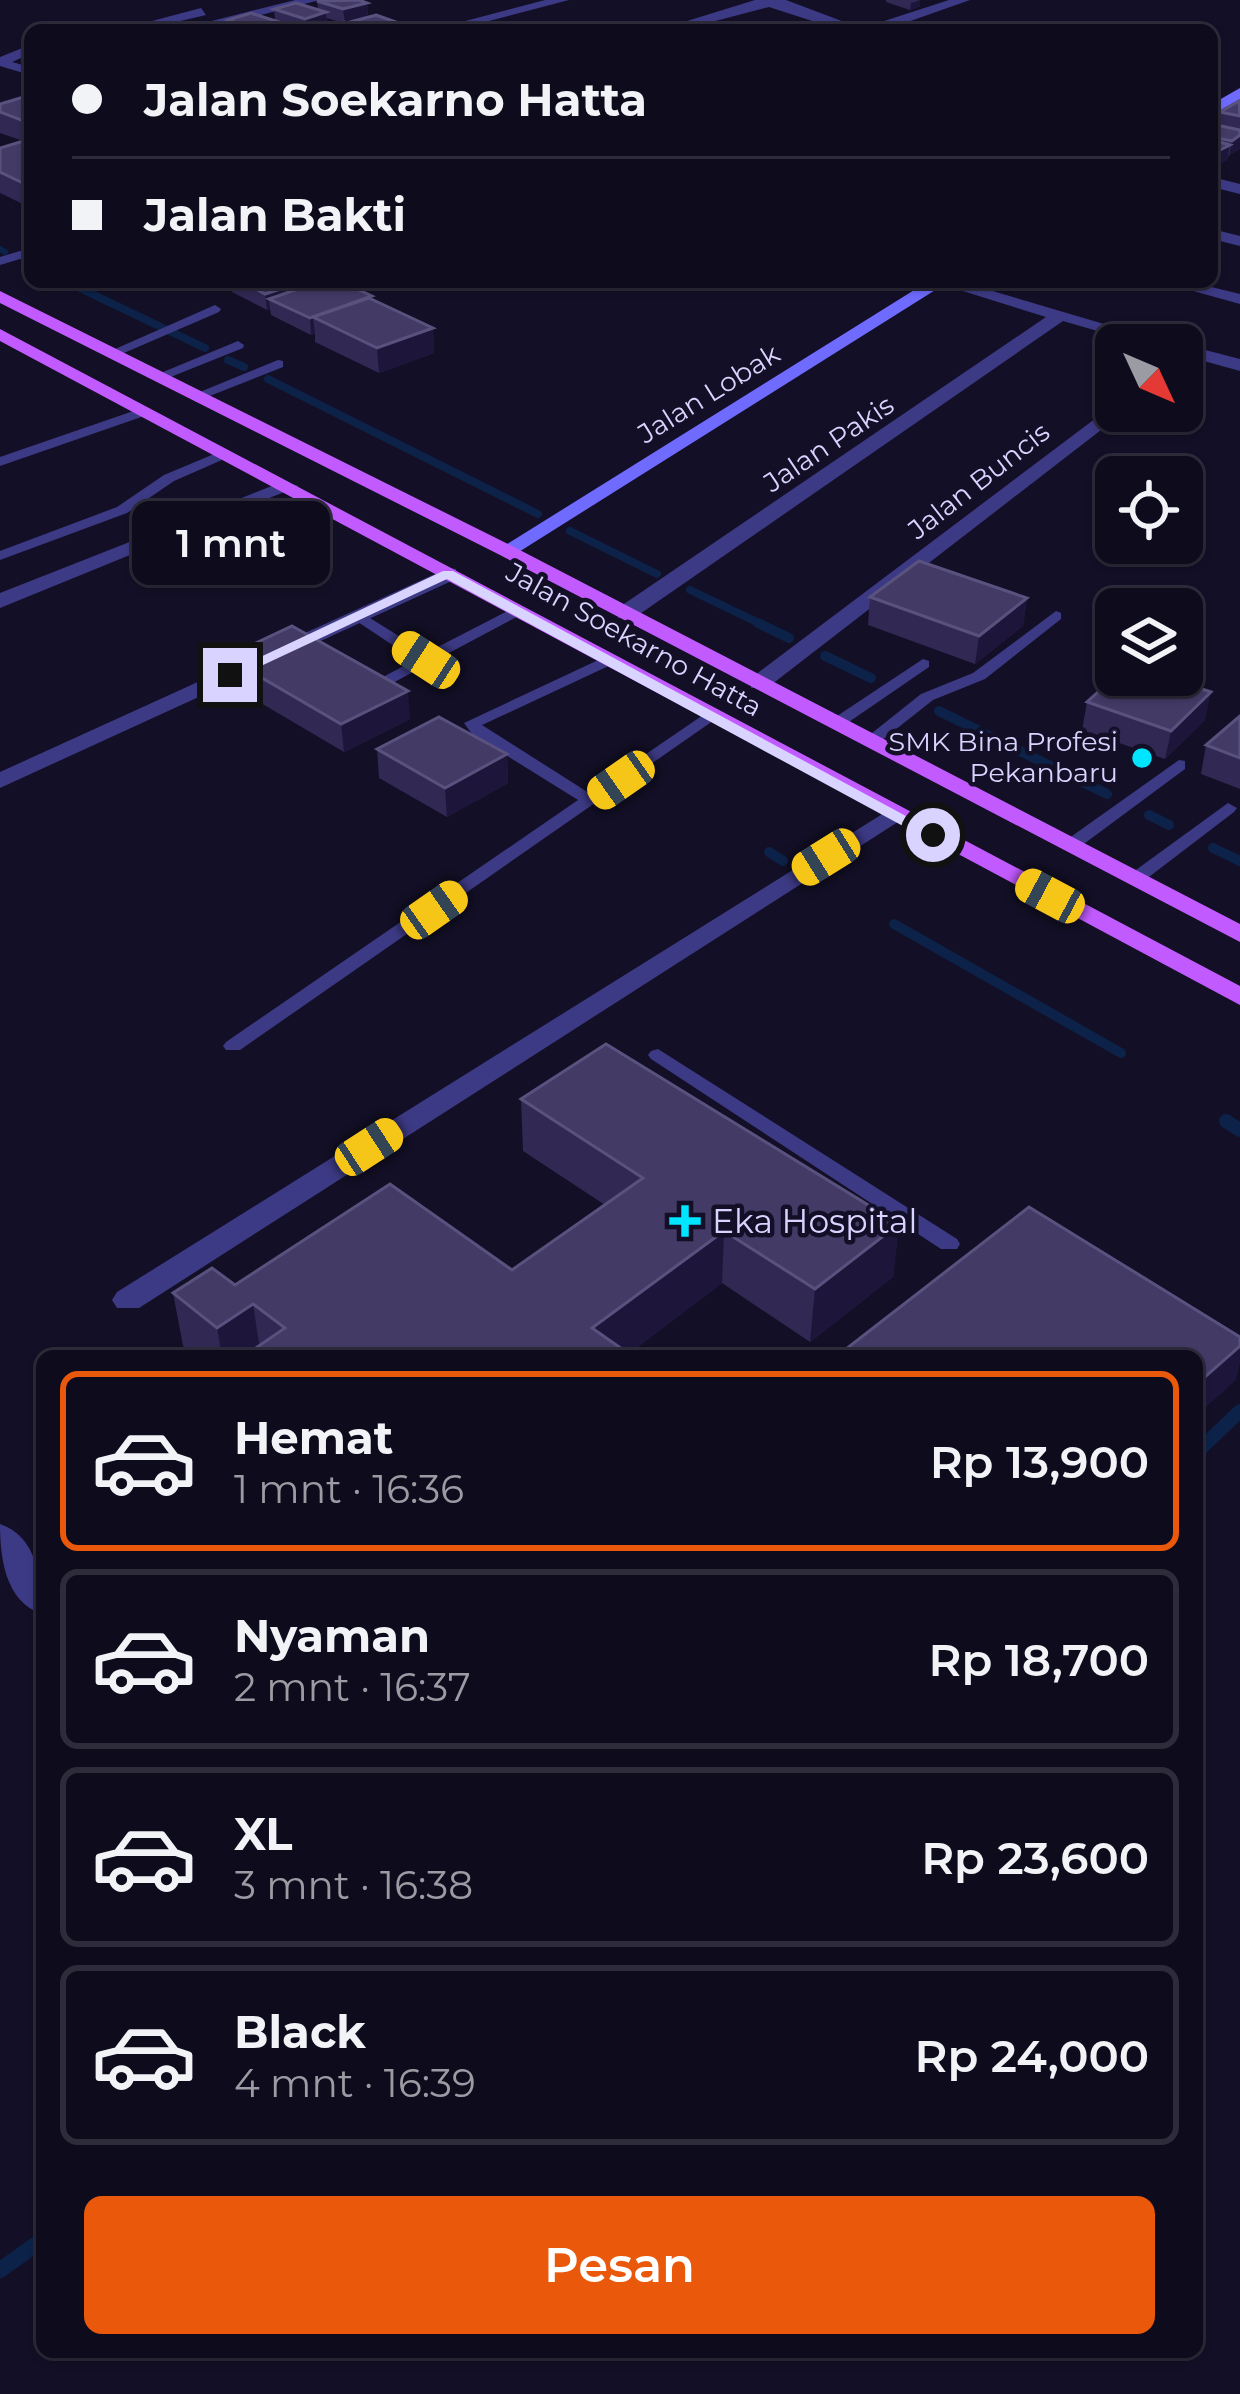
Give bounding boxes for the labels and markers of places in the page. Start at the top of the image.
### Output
place label: SMK Bina Profesi Pekanbaru [889,725,1118,789]
marker: SMK Bina Profesi Pekanbaru [1129,745,1155,771]
place label: Eka Hospital [712,1201,917,1241]
marker: Eka Hospital [669,1205,701,1237]

